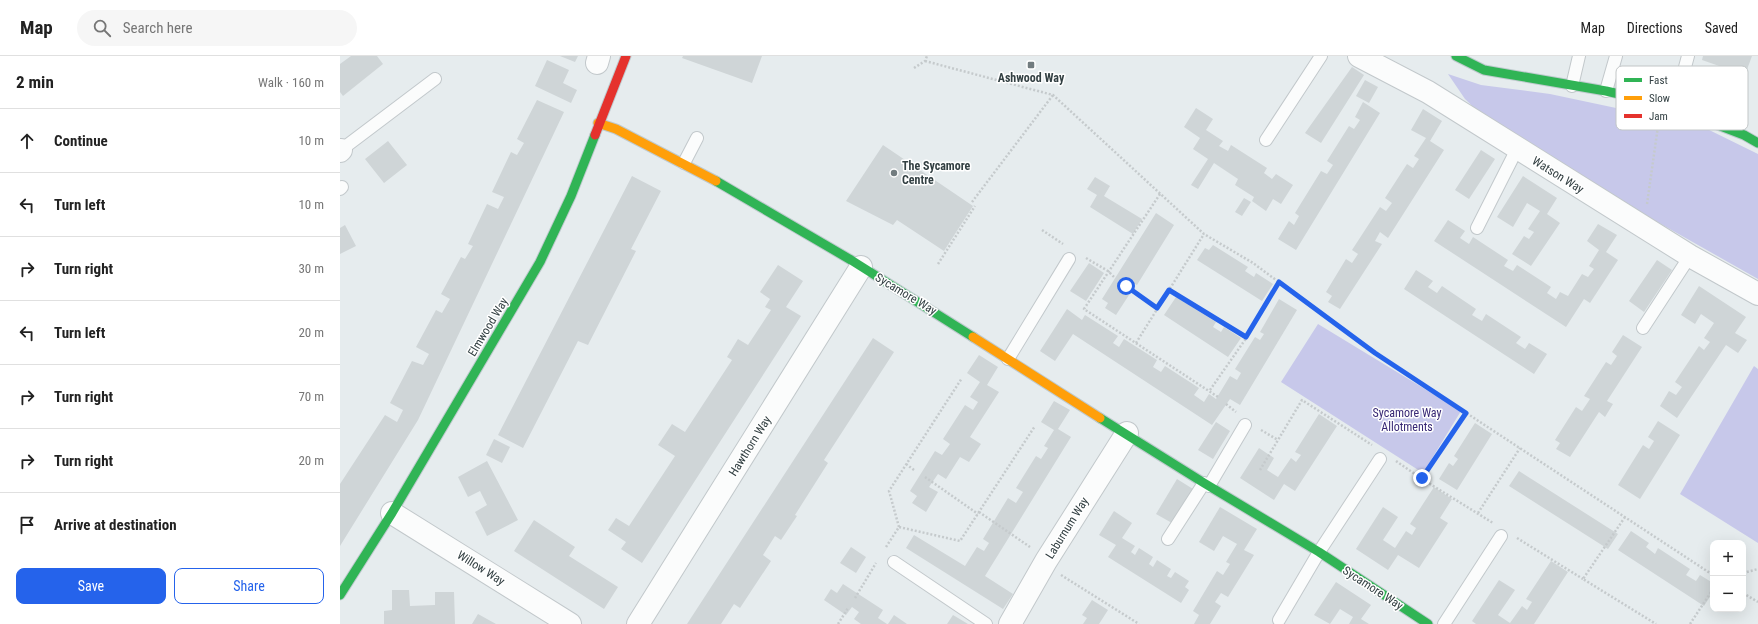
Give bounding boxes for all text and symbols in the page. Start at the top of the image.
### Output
search box [77,10,357,46]
text: Map [20,16,53,39]
icon: search [91,17,113,39]
text: Search here [123,19,193,37]
text: Map [1581,20,1605,36]
text: Directions [1627,20,1683,36]
text: Saved [1705,20,1738,36]
marker: Ashwood Way [1026,60,1036,70]
legend [1616,66,1748,130]
place label: Ashwood Way [998,71,1065,85]
text: 2 min [16,72,54,92]
text: Fast [1649,74,1668,87]
text: Walk · 160 m [258,75,324,90]
text: Slow [1649,92,1670,105]
text: Jam [1649,110,1668,123]
icon: ahead [16,130,38,152]
text: Continue [54,132,108,150]
text: 10 m [298,133,324,148]
street label: Watson Way [1530,154,1586,196]
place label: The Sycamore Centre [902,159,971,187]
marker: The Sycamore Centre [889,168,899,178]
icon: left [16,194,38,216]
text: Turn left [54,196,105,214]
text: 10 m [298,197,324,212]
icon: right [16,258,38,280]
text: Turn right [54,260,113,278]
text: 30 m [298,261,324,276]
street label: Sycamore Way [873,270,939,318]
route start [1117,277,1135,295]
street label: Elmwood Way [465,295,511,359]
icon: left [16,322,38,344]
text: Turn left [54,324,105,342]
text: 20 m [298,325,324,340]
icon: right [16,386,38,408]
text: Turn right [54,388,113,406]
text: 70 m [298,389,324,404]
park label: Sycamore Way Allotments [1372,406,1442,434]
street label: Hawthorn Way [726,413,774,479]
icon: right [16,450,38,472]
text: Turn right [54,452,113,470]
text: 20 m [298,453,324,468]
route end [1413,469,1431,487]
street label: Laburnum Way [1043,495,1091,561]
icon: arrive [16,514,38,536]
text: Arrive at destination [54,516,177,534]
map controls [1710,540,1746,612]
button: + [1710,540,1746,576]
street label: Willow Way [455,548,507,588]
street label: Sycamore Way [1340,563,1406,613]
button: Save [16,568,166,604]
button: Share [174,568,324,604]
button: − [1710,576,1746,612]

